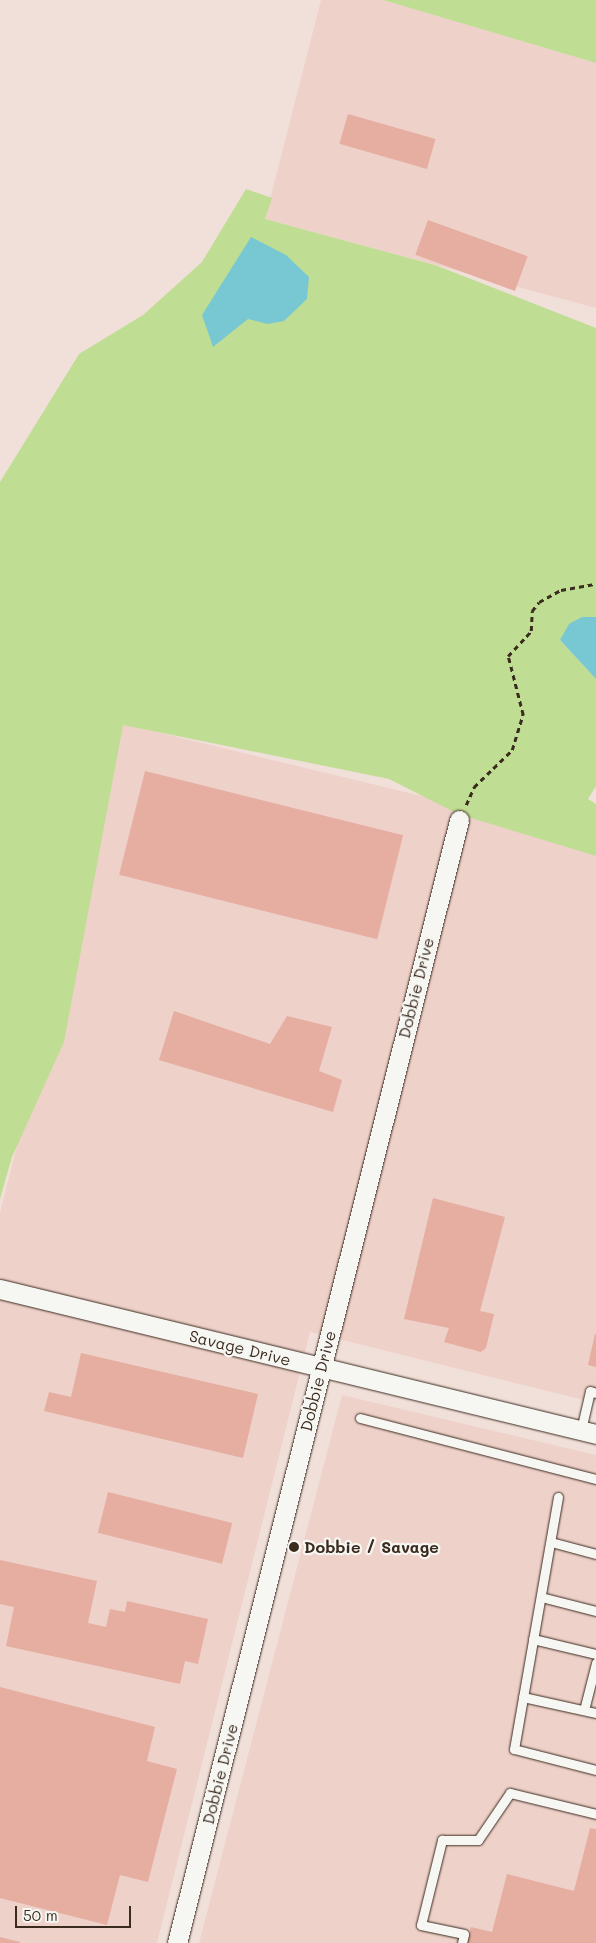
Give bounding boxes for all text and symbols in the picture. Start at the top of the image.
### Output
street label: Dobbie Drive [394,936,438,1040]
street label: Savage Drive [187,1326,293,1370]
street label: Dobbie Drive [296,1329,340,1433]
place label: Dobbie / Savage [304,1537,439,1557]
marker: Dobbie / Savage [288,1541,300,1553]
street label: Dobbie Drive [198,1722,242,1826]
scale bar [18,1896,134,1928]
text: 50 m [23,1905,58,1925]

